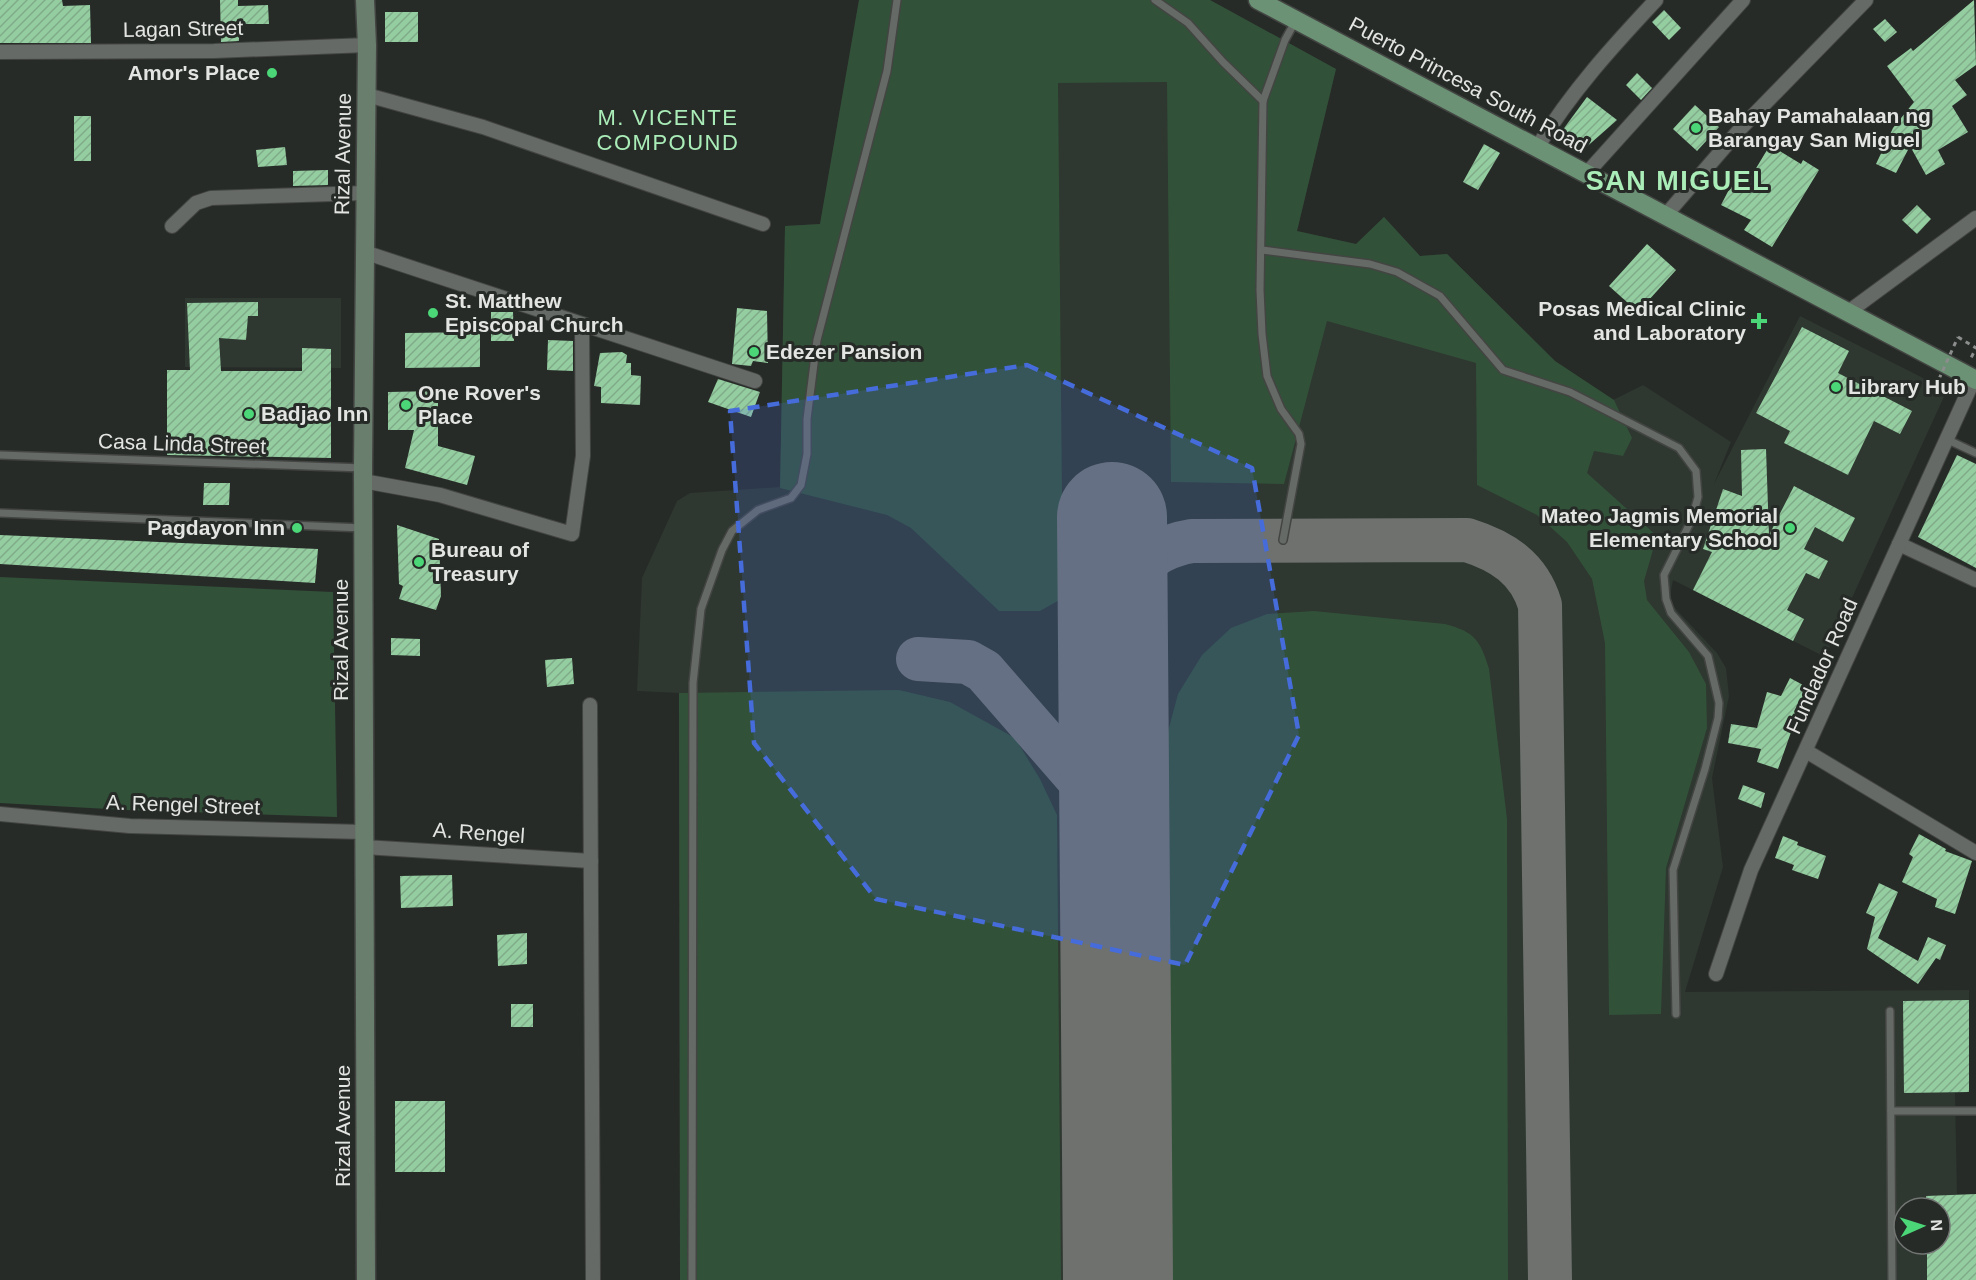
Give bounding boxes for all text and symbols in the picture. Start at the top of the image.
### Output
street label: Puerto Princesa South Road [1345,12,1591,157]
street label: Lagan Street [123,16,243,41]
place label: Amor's Place [128,61,260,84]
marker: Amor's Place [265,66,279,80]
street label: Rizal Avenue [330,93,355,215]
place label: Bahay Pamahalaan ng Barangay San Miguel [1708,104,1931,151]
district label: M. VICENTE COMPOUND [597,105,739,155]
marker: Bahay Pamahalaan ng Barangay San Miguel [1689,121,1703,135]
district label: SAN MIGUEL [1586,166,1770,196]
place label: St. Matthew Episcopal Church [445,289,624,336]
place label: Posas Medical Clinic and Laboratory [1538,297,1746,344]
marker: St. Matthew Episcopal Church [426,306,440,320]
marker: Posas Medical Clinic and Laboratory [1750,312,1768,330]
place label: Edezer Pansion [766,340,922,363]
marker: Edezer Pansion [747,345,761,359]
place label: Library Hub [1848,375,1966,398]
marker: Library Hub [1829,380,1843,394]
place label: One Rover's Place [418,381,541,428]
marker: One Rover's Place [399,398,413,412]
place label: Badjao Inn [261,402,368,425]
marker: Badjao Inn [242,407,256,421]
street label: Casa Linda Street [98,429,267,458]
place label: Mateo Jagmis Memorial Elementary School [1541,504,1778,551]
place label: Pagdayon Inn [147,516,285,539]
marker: Pagdayon Inn [290,521,304,535]
marker: Mateo Jagmis Memorial Elementary School [1783,521,1797,535]
place label: Bureau of Treasury [431,538,530,585]
marker: Bureau of Treasury [412,555,426,569]
street label: Rizal Avenue [329,579,352,701]
street label: Fundador Road [1781,594,1862,737]
street label: A. Rengel Street [106,790,261,819]
street label: A. Rengel [432,818,526,847]
street label: Rizal Avenue [331,1065,354,1187]
north arrow [1892,1196,1952,1256]
text: N [1928,1219,1945,1231]

